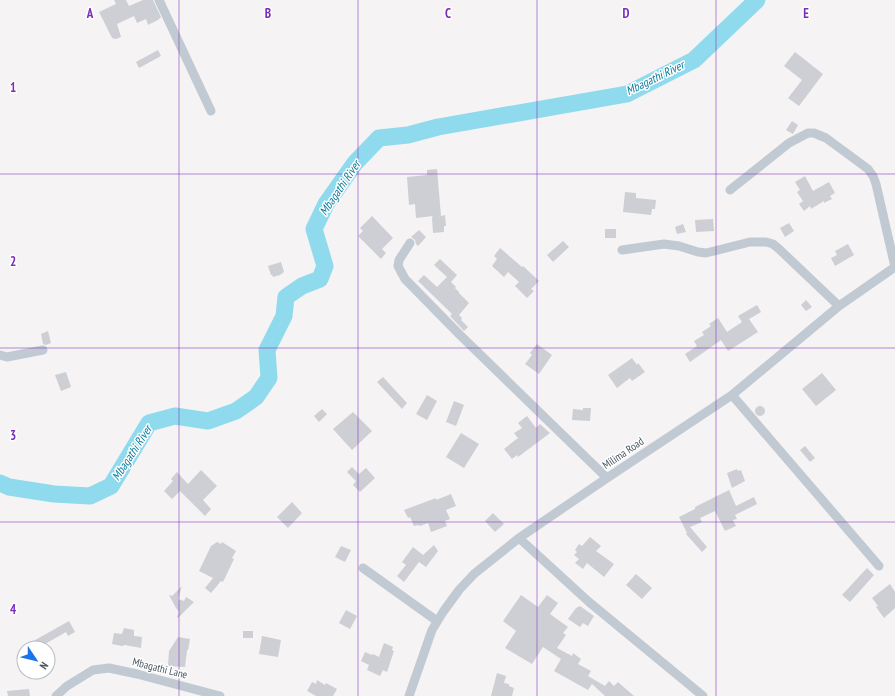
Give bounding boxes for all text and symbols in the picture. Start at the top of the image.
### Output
text: A [86,5,94,22]
text: B [265,5,271,22]
text: C [445,5,451,22]
text: D [623,5,630,22]
text: E [803,5,809,22]
water label: Mbagathi River [623,56,688,98]
text: 1 [10,79,16,96]
water label: Mbagathi River [316,156,364,218]
text: 2 [10,253,16,270]
water label: Mbagathi River [108,421,156,483]
text: 3 [10,427,16,444]
street label: Milima Road [600,434,647,472]
text: 4 [10,601,17,618]
north arrow [16,640,56,680]
street label: Mbagathi Lane [131,654,189,682]
text: N [37,659,52,672]

